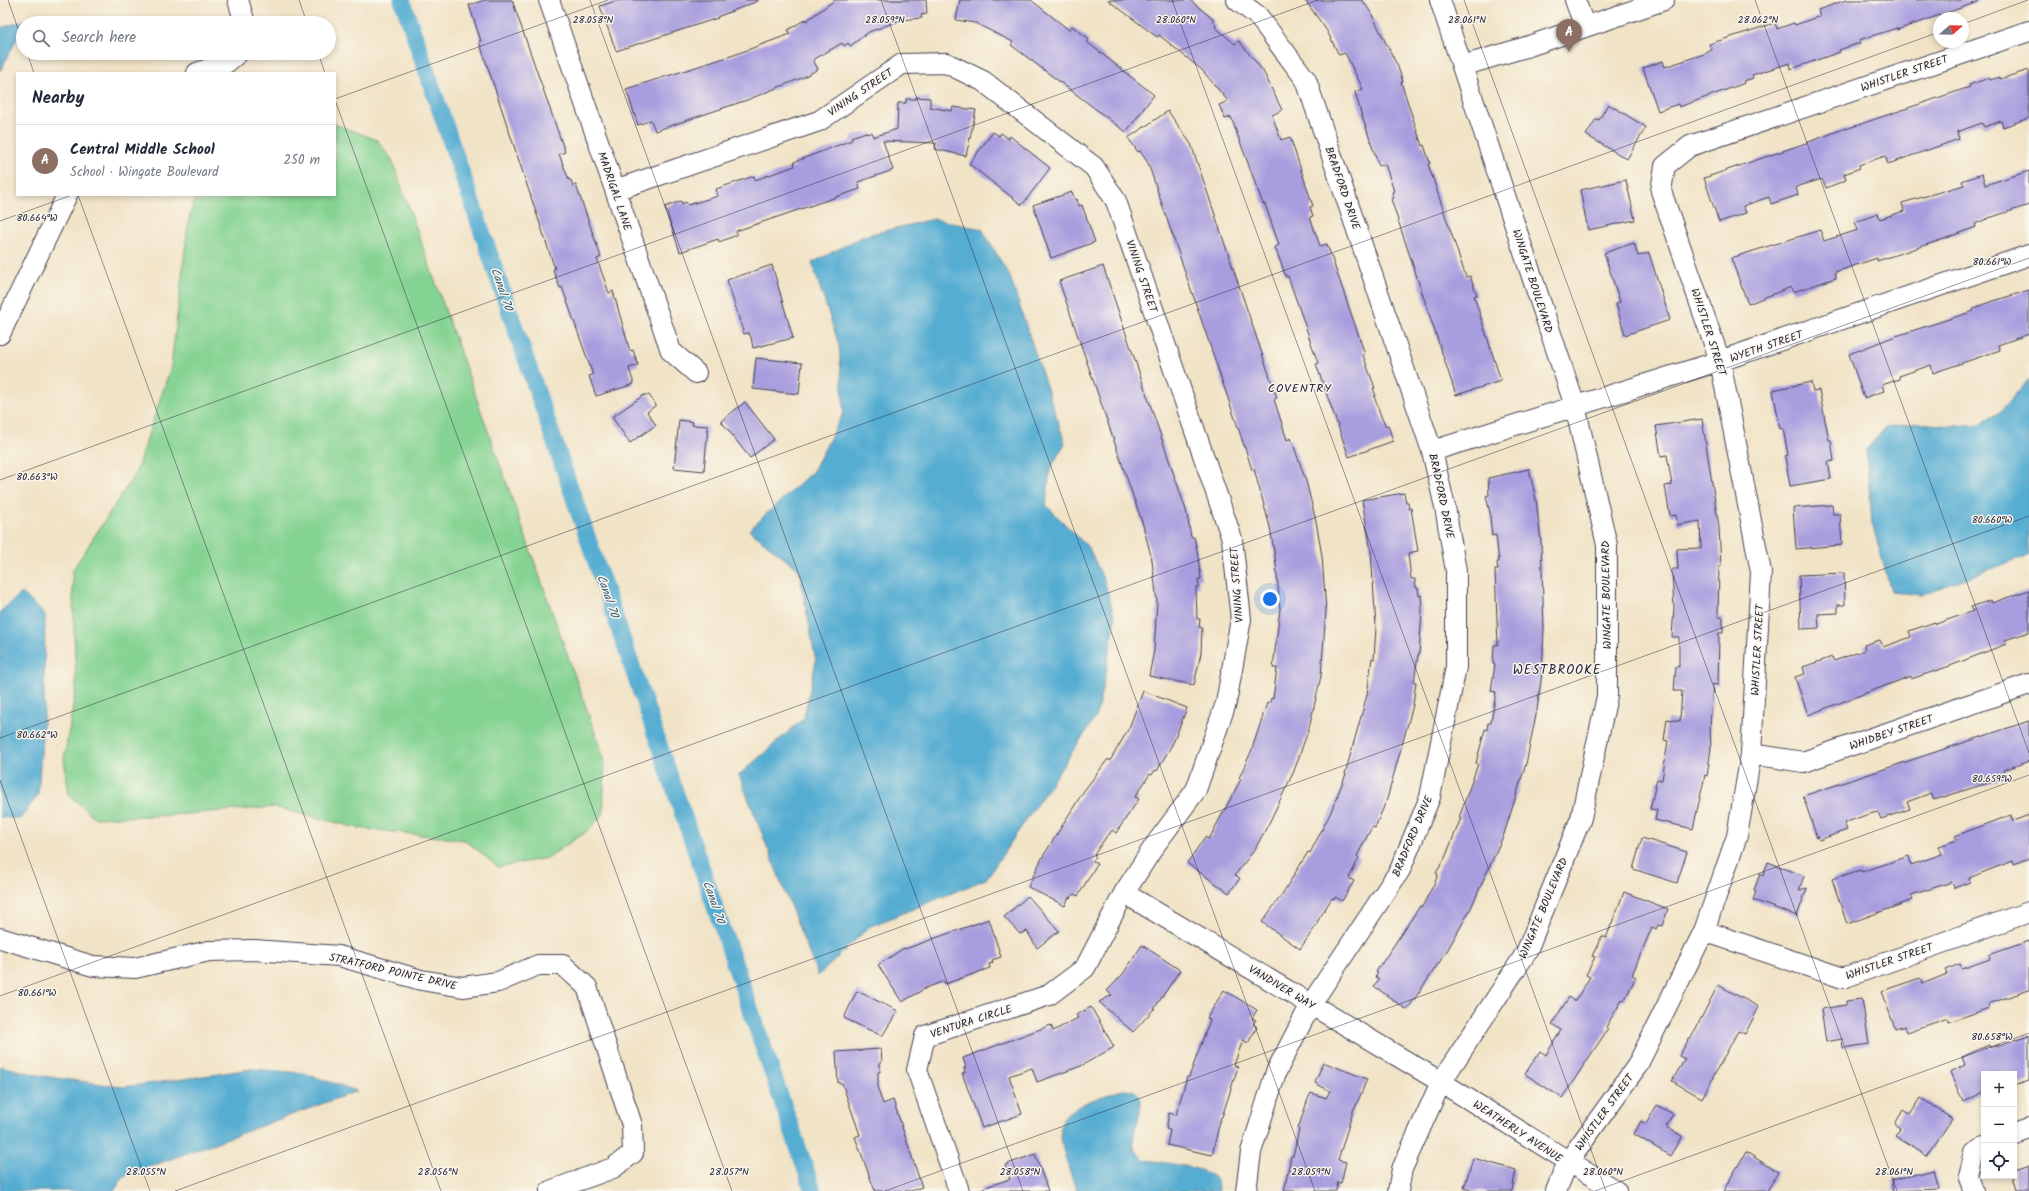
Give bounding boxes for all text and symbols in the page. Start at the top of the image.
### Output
text: 28.058°N [573,12,614,28]
text: 28.059°N [865,12,905,28]
text: 28.060°N [1156,12,1196,28]
text: 28.061°N [1448,12,1486,28]
text: 28.062°N [1738,12,1779,28]
north arrow [1933,12,1969,48]
search box [16,16,336,60]
pin: A [1556,19,1582,52]
text: Search here [62,26,136,50]
icon: search [30,27,52,49]
street label: WHISTLER STREET [1858,50,1951,97]
street label: VINING STREET [824,64,898,121]
text: Nearby [32,85,84,112]
text: Central Middle School [70,138,215,162]
street label: BRADFORD DRIVE [1319,144,1365,233]
street label: MADRIGAL LANE [592,149,636,234]
text: A [41,150,49,171]
text: 250 m [283,150,320,171]
text: School · Wingate Boulevard [70,162,219,183]
text: 80.664°W [16,210,58,226]
street label: WINGATE BOULEVARD [1507,227,1557,336]
street label: VINING STREET [1120,238,1162,316]
text: 80.661°W [1973,254,2012,270]
water label: Canal 70 [485,265,518,315]
street label: WHISTLER STREET [1685,286,1731,380]
street label: WYETH STREET [1727,326,1806,368]
district label: COVENTRY [1268,379,1332,398]
street label: BRADFORD DRIVE [1423,452,1459,541]
text: 80.663°W [16,469,58,485]
text: 80.660°W [1972,512,2013,528]
street label: WINGATE BOULEVARD [1597,541,1617,649]
street label: VINING STREET [1225,545,1249,623]
water label: Canal 70 [591,572,624,622]
your location [1260,589,1280,609]
street label: WHISTLER STREET [1747,603,1769,696]
district label: WESTBROOKE [1513,660,1601,681]
street label: WHIDBEY STREET [1847,710,1937,756]
text: 80.662°W [16,727,58,743]
text: 80.659°W [1972,771,2012,787]
street label: BRADFORD DRIVE [1388,792,1438,880]
street label: WINGATE BOULEVARD [1514,855,1573,962]
water label: Canal 70 [697,878,730,928]
street label: WHISTLER STREET [1843,938,1936,985]
street label: STRATFORD POINTE DRIVE [327,949,459,996]
street label: VANDIVER WAY [1245,961,1319,1015]
text: 80.661°W [18,985,57,1001]
street label: VENTURA CIRCLE [928,1000,1015,1044]
text: 80.658°W [1971,1029,2013,1045]
street label: WHISTLER STREET [1571,1069,1640,1155]
map controls [1981,1071,2017,1179]
button: + [1981,1071,2017,1107]
street label: WEATHERLY AVENUE [1469,1096,1566,1168]
button: − [1981,1107,2017,1143]
button: locate [1981,1143,2017,1179]
text: 28.055°N [126,1164,166,1180]
text: 28.056°N [418,1164,458,1180]
text: 28.057°N [709,1164,749,1180]
text: 28.058°N [1000,1164,1041,1180]
text: 28.059°N [1291,1164,1331,1180]
text: 28.060°N [1583,1164,1623,1180]
text: 28.061°N [1875,1164,1913,1180]

